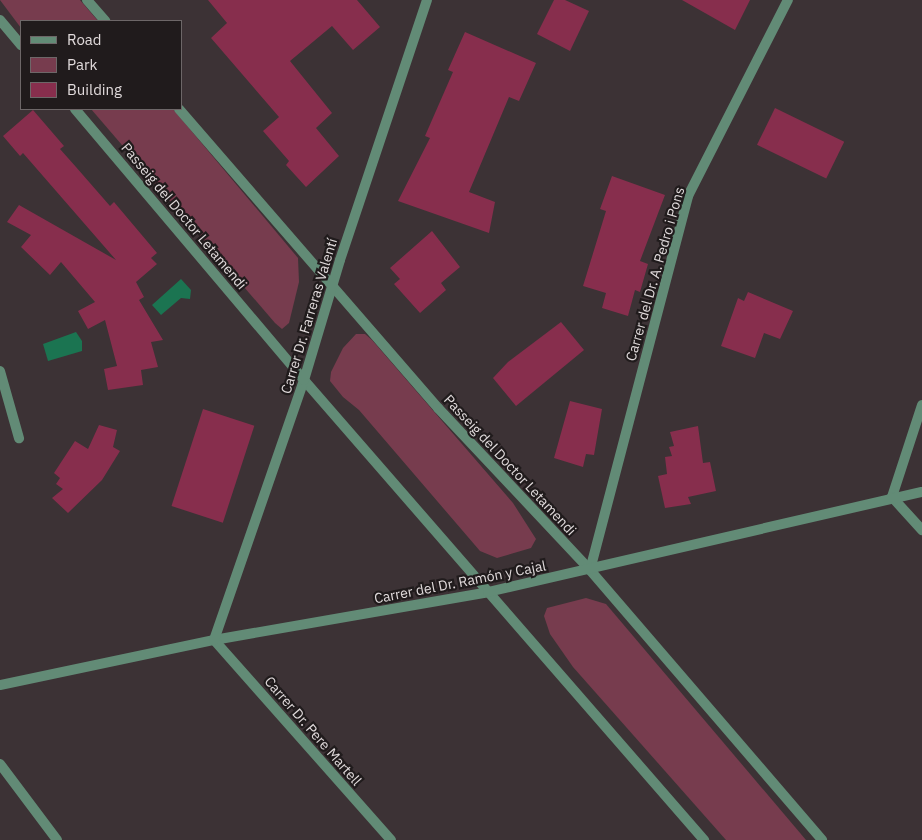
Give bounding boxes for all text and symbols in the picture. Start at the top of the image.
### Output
legend [20,20,182,110]
text: Road [67,30,102,49]
text: Park [67,55,97,74]
text: Building [67,80,122,99]
street label: Passeig del Doctor Letamendi [118,139,250,293]
street label: Carrer del Dr. A. Pedro i Pons [622,185,688,363]
street label: Carrer Dr. Farreras Valentí [277,236,341,396]
street label: Passeig del Doctor Letamendi [440,391,580,539]
street label: Carrer del Dr. Ramón y Cajal [373,557,547,607]
street label: Carrer Dr. Pere Martell [261,673,365,789]

